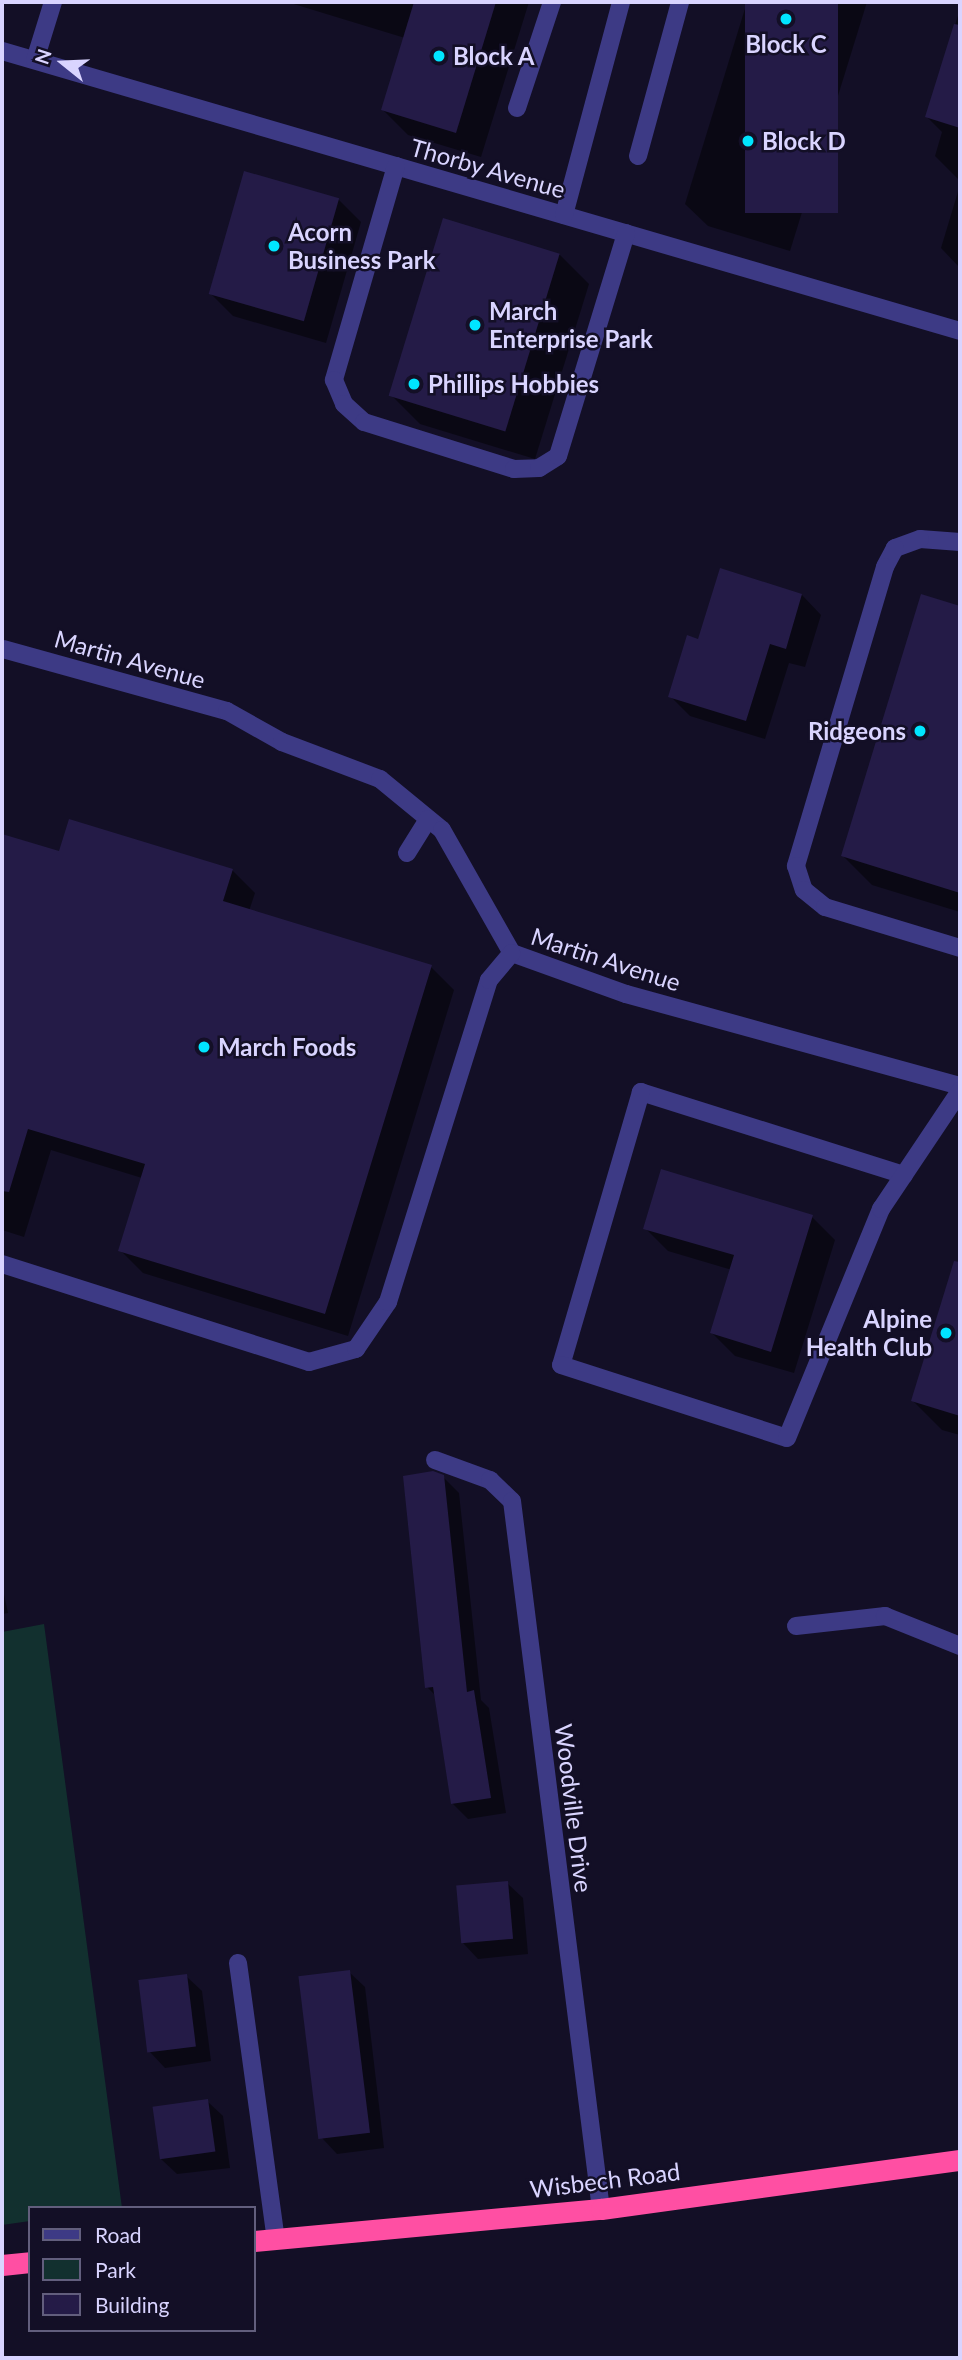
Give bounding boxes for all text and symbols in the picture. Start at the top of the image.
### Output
marker: Block C [778,11,794,27]
north arrow [28,28,98,98]
place label: Block C [745,30,827,58]
place label: Block A [453,42,535,70]
text: N [29,46,56,67]
marker: Block A [431,48,447,64]
place label: Block D [762,127,846,155]
street label: Thorby Avenue [407,132,569,204]
marker: Block D [740,133,756,149]
place label: Acorn Business Park [288,218,435,274]
marker: Acorn Business Park [266,238,282,254]
place label: March Enterprise Park [489,297,653,353]
marker: March Enterprise Park [467,317,483,333]
place label: Phillips Hobbies [428,370,599,398]
marker: Phillips Hobbies [406,376,422,392]
street label: Martin Avenue [51,624,209,694]
place label: Ridgeons [808,717,906,745]
marker: Ridgeons [912,723,928,739]
street label: Martin Avenue [527,921,685,997]
place label: March Foods [218,1033,356,1061]
marker: March Foods [196,1039,212,1055]
place label: Alpine Health Club [806,1305,932,1361]
marker: Alpine Health Club [938,1325,954,1341]
street label: Woodville Drive [549,1722,599,1894]
street label: Wisbech Road [528,2156,682,2204]
legend [28,2206,256,2332]
text: Road [95,2222,142,2247]
text: Park [95,2257,136,2282]
text: Building [95,2292,170,2317]

